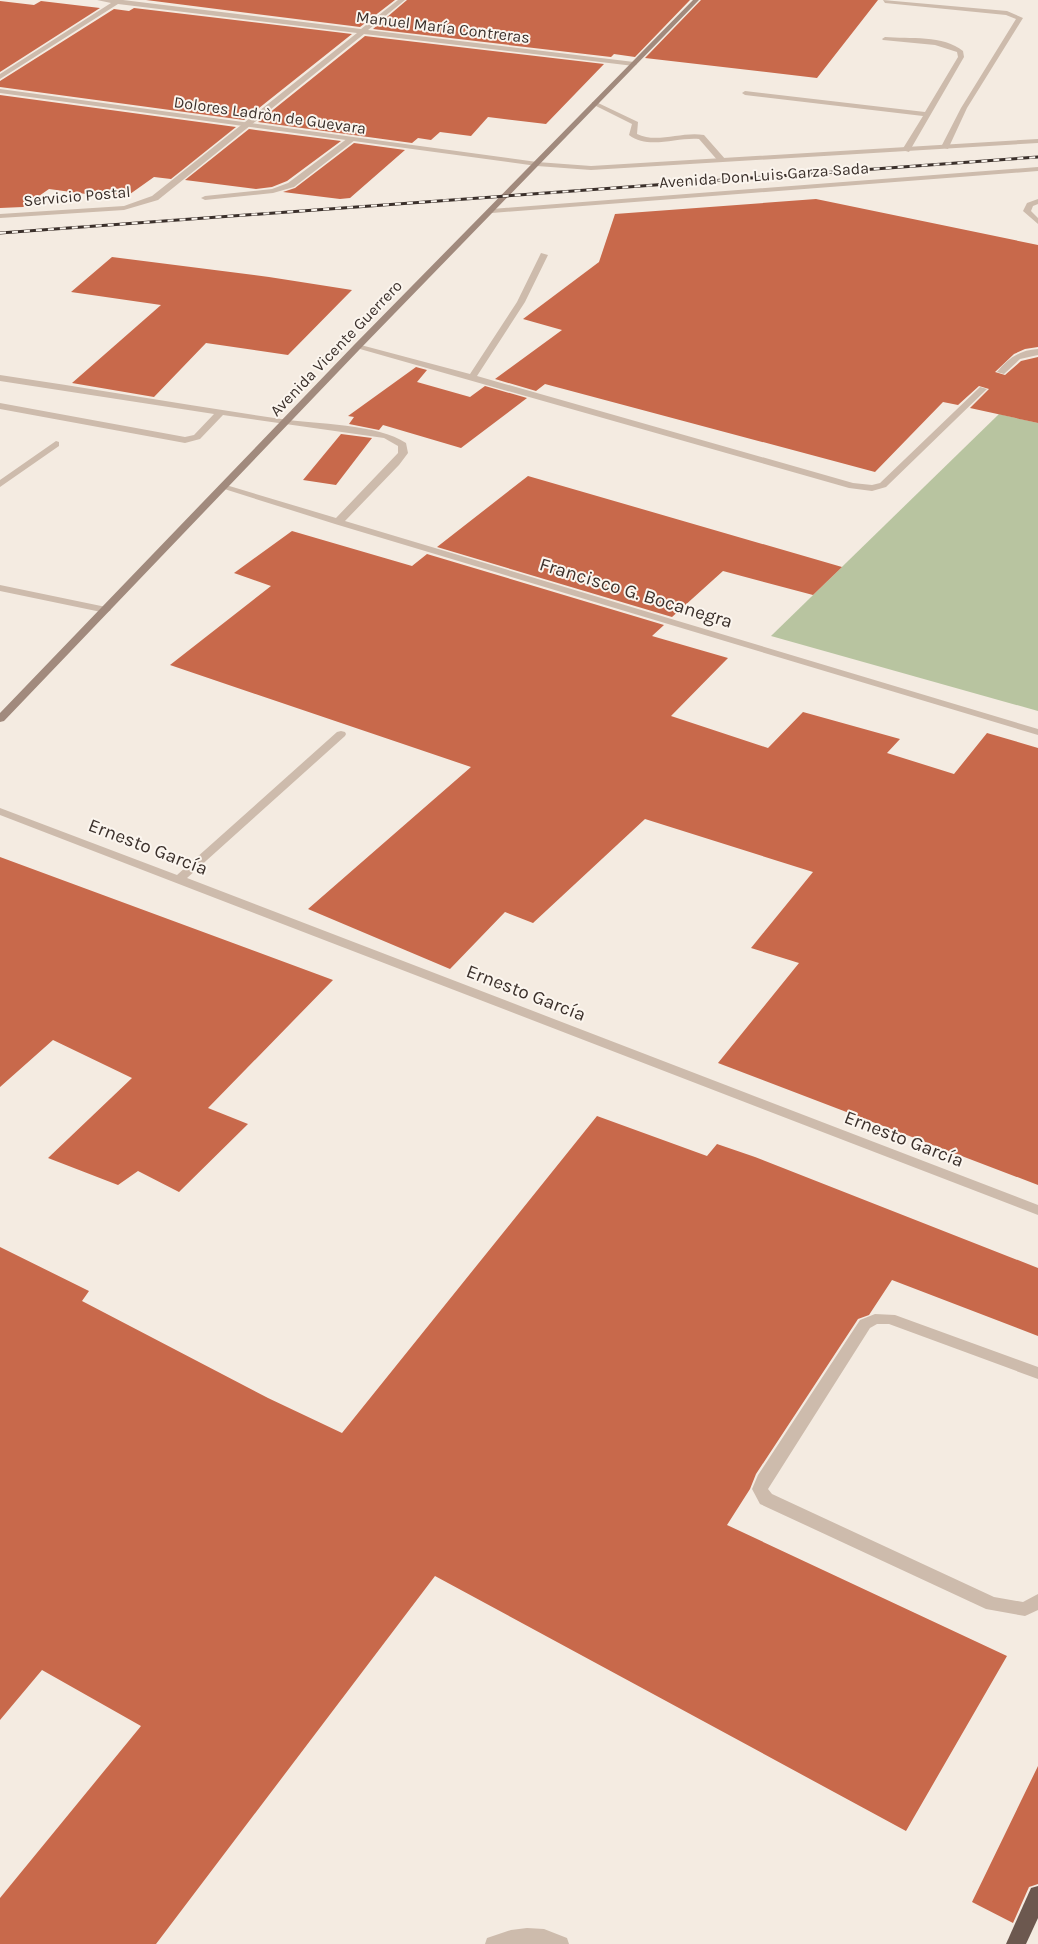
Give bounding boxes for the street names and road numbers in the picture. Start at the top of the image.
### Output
street label: Manuel María Contreras [355,7,531,47]
street label: Dolores Ladròn de Guevara [173,92,367,138]
street label: Avenida Don Luis Garza Sada [658,158,870,192]
street label: Servicio Postal [23,182,131,210]
street label: Avenida Vicente Guerrero [266,276,406,420]
street label: Francisco G. Bocanegra [537,553,735,633]
street label: Ernesto García [85,814,211,880]
street label: Ernesto García [463,960,589,1026]
street label: Ernesto García [841,1106,967,1172]

